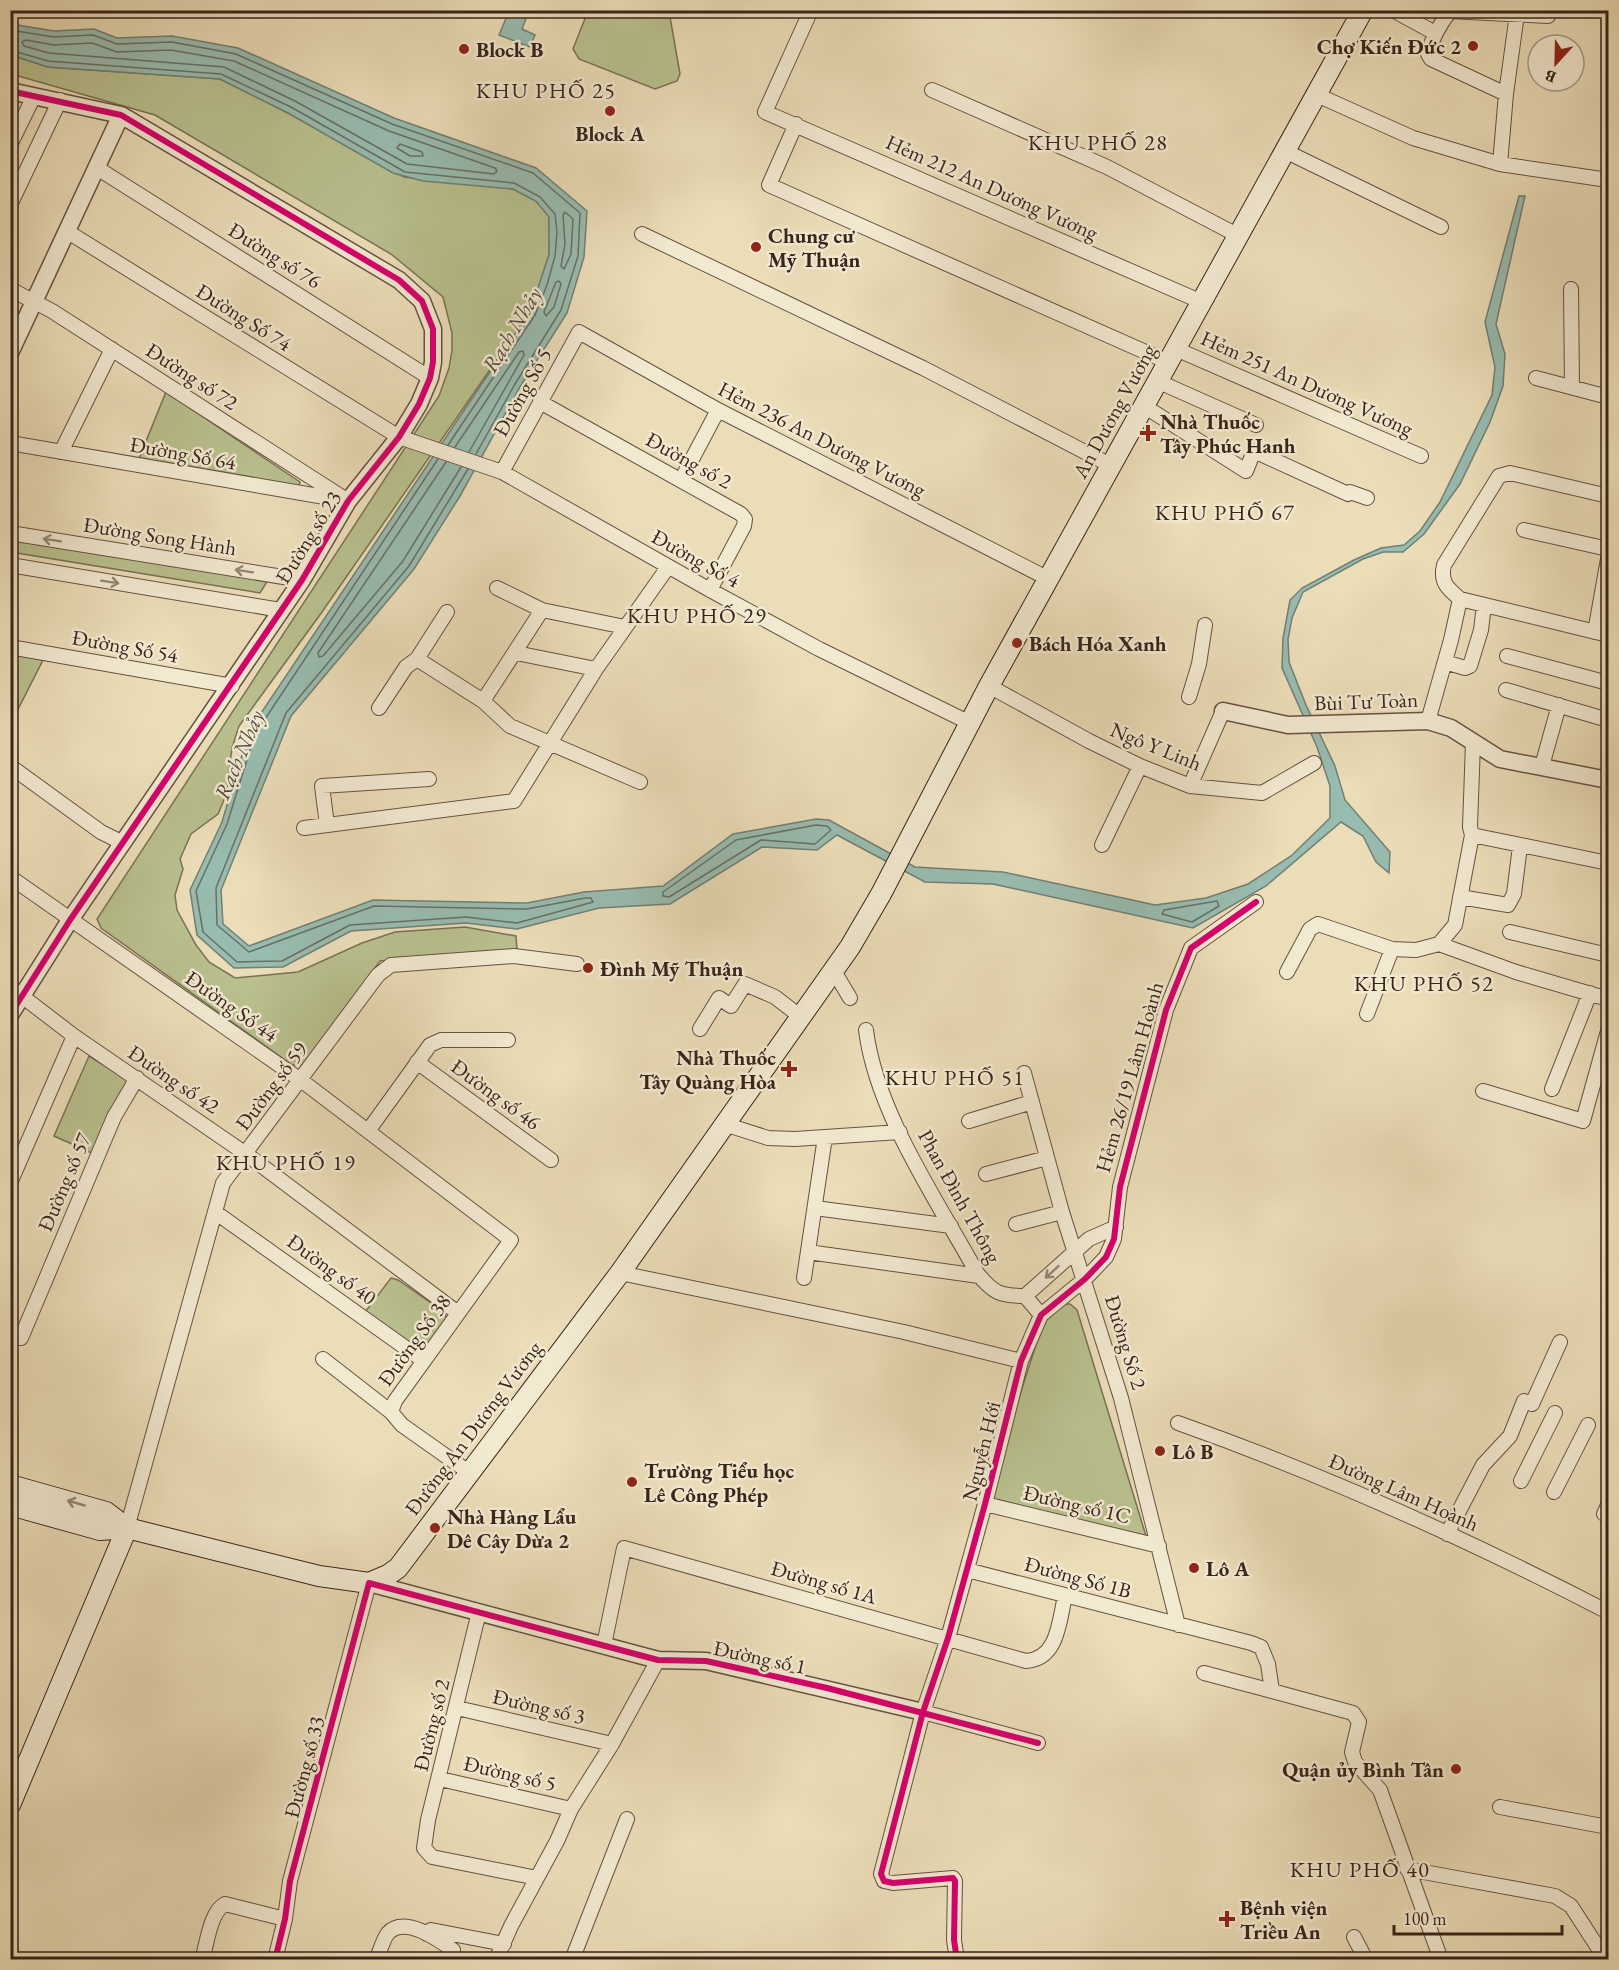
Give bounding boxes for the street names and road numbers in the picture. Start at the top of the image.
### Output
street label: Hẻm 212 An Dương Vương [882,128,1103,246]
street label: Đường số 76 [224,216,326,294]
street label: Đường Số 74 [191,277,297,357]
street label: Hẻm 251 An Dương Vương [1197,324,1418,442]
street label: Đường số 72 [141,336,243,416]
street label: An Dương Vương [1066,338,1162,484]
street label: Đường Số 5 [487,343,557,441]
street label: Hẻm 236 An Dương Vương [714,375,931,503]
street label: Đường số 2 [641,425,737,495]
street label: Đường Số 64 [128,430,239,476]
street label: Đường số 23 [269,486,347,588]
street label: Đường Song Hành [82,511,239,561]
street label: Đường Số 4 [647,523,746,594]
street label: Đường Số 54 [70,623,181,669]
street label: Bùi Tư Toàn [1314,686,1418,716]
street label: Ngô Y Linh [1106,715,1206,777]
street label: Đường Số 44 [180,964,284,1048]
street label: Hẻm 26/19 Lâm Hoành [1089,978,1169,1175]
street label: Đường số 59 [229,1036,313,1136]
street label: Đường số 42 [123,1039,225,1119]
street label: Đường số 46 [446,1052,546,1136]
street label: Phan Đình Thông [912,1124,1008,1268]
street label: Đường số 57 [31,1128,97,1235]
street label: Đường số 40 [282,1227,382,1311]
street label: Đường Số 38 [372,1289,456,1391]
street label: Đường Số 2 [1099,1292,1153,1392]
street label: Đường An Dương Vương [398,1335,548,1521]
street label: Nguyễn Hới [956,1398,1006,1504]
street label: Đường Lâm Hoành [1325,1447,1483,1537]
street label: Đường số 1C [1021,1479,1133,1529]
street label: Đường Số 1B [1022,1550,1134,1604]
street label: Đường số 1A [768,1554,880,1610]
street label: Đường số 1 [711,1634,809,1680]
street label: Đường số 2 [407,1676,455,1774]
street label: Đường số 3 [490,1682,588,1730]
street label: Đường số 33 [277,1713,331,1821]
street label: Đường số 5 [461,1749,559,1797]

